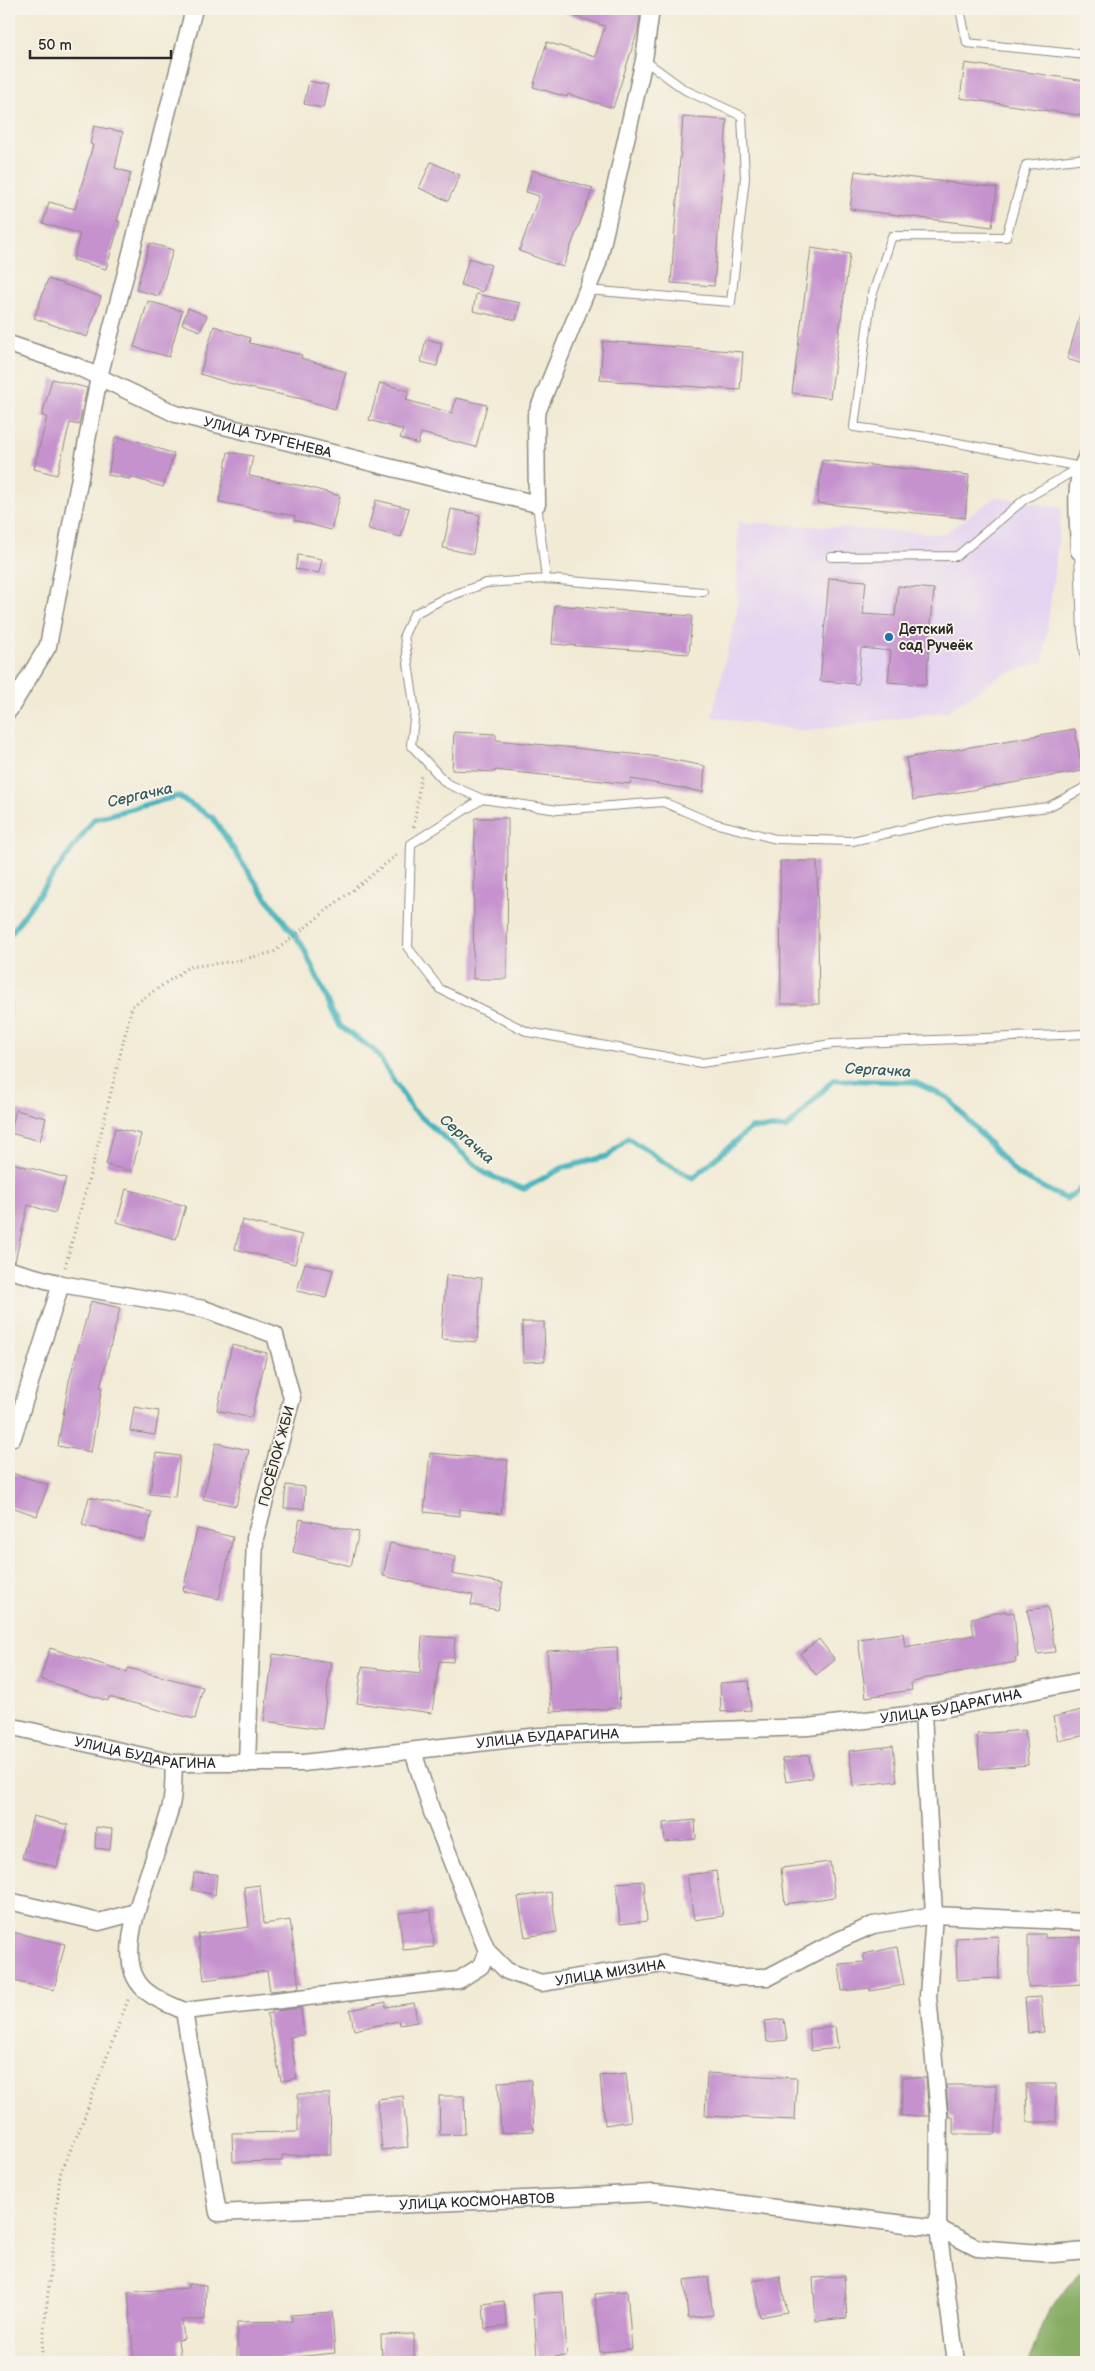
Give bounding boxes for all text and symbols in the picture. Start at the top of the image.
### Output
scale bar [30,28,171,60]
text: 50 m [38,36,72,55]
street label: УЛИЦА ТУРГЕНЕВА [202,413,334,462]
place label: Детский сад Ручеёк [899,621,973,654]
marker: Детский сад Ручеёк [883,631,895,643]
water label: Сергачка [106,779,175,812]
water label: Сергачка [844,1059,912,1082]
water label: Сергачка [435,1110,498,1168]
street label: ПОСЁЛОК ЖБИ [254,1404,298,1508]
street label: УЛИЦА БУДАРАГИНА [879,1685,1023,1727]
street label: УЛИЦА БУДАРАГИНА [475,1725,620,1752]
street label: УЛИЦА БУДАРАГИНА [73,1733,216,1772]
street label: УЛИЦА МИЗИНА [554,1956,667,1990]
street label: УЛИЦА КОСМОНАВТОВ [399,2190,555,2214]

